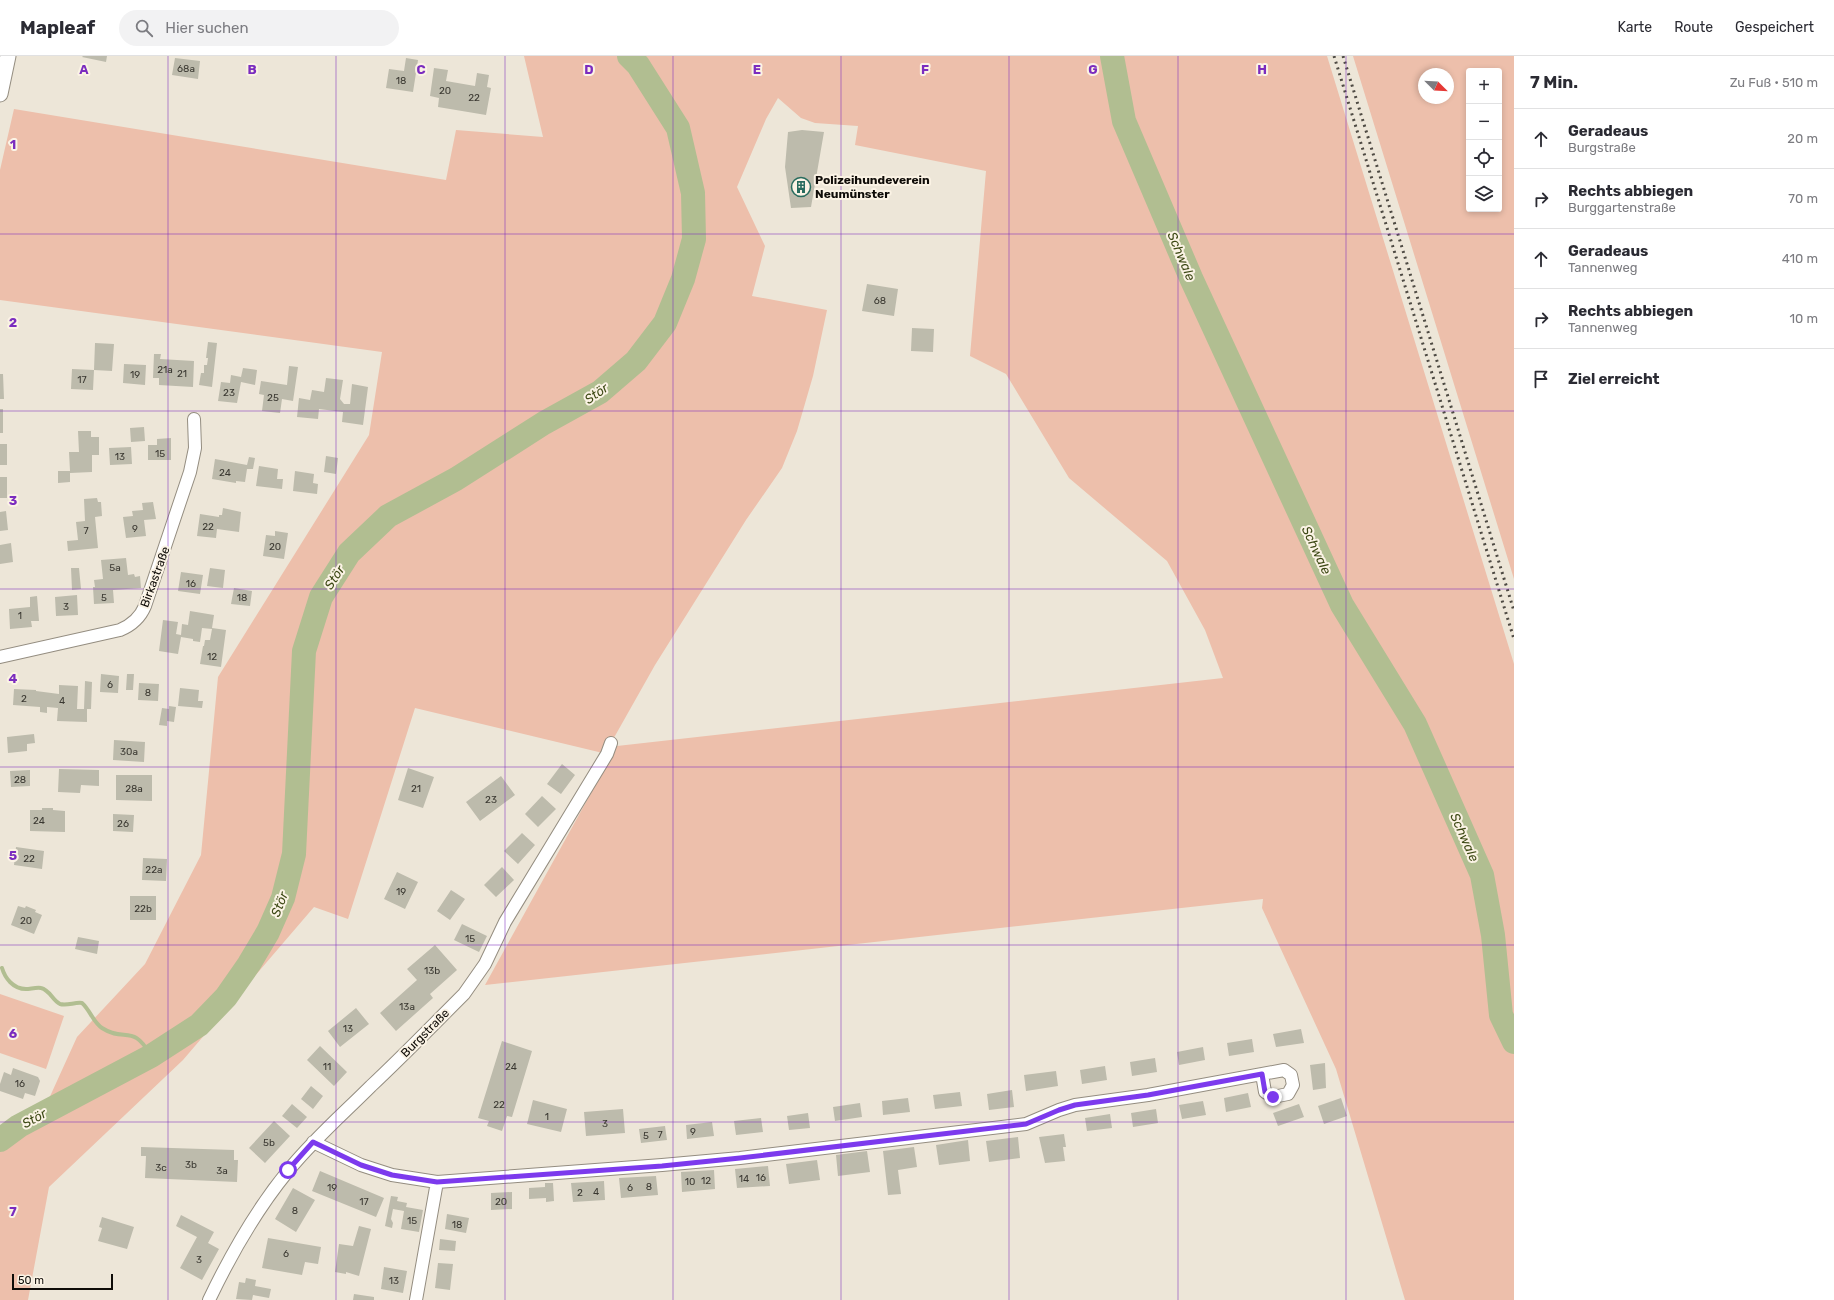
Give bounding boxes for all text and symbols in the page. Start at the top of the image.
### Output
search box [119,10,399,46]
text: Mapleaf [20,16,95,39]
icon: search [133,17,155,39]
text: Hier suchen [165,19,249,37]
text: Karte [1617,19,1652,36]
text: Route [1674,19,1713,36]
text: Gespeichert [1735,19,1814,36]
text: A [79,62,89,77]
text: B [247,62,257,77]
text: C [416,62,426,77]
text: D [584,62,594,77]
text: E [753,62,761,77]
text: F [921,62,929,77]
text: G [1088,62,1098,77]
text: H [1257,62,1267,77]
house number: 68a [177,63,195,75]
north arrow [1418,68,1454,104]
map controls [1466,68,1502,212]
button: + [1466,68,1502,104]
text: 7 Min. [1530,72,1578,92]
house number: 18 [396,75,406,87]
text: Zu Fuß · 510 m [1730,75,1818,90]
house number: 20 [439,85,451,97]
house number: 22 [468,92,480,104]
button: − [1466,104,1502,140]
text: Geradeaus [1568,122,1648,140]
icon: ahead [1530,128,1552,150]
text: 20 m [1787,131,1818,146]
text: 1 [10,137,16,152]
button: locate [1466,140,1502,176]
text: Burgstraße [1568,140,1636,155]
place label: Polizeihundeverein Neumünster [815,173,930,201]
building icon: Polizeihundeverein Neumünster [790,176,812,198]
button: layers [1466,176,1502,212]
text: Rechts abbiegen [1568,182,1693,200]
icon: right [1530,188,1552,210]
text: 70 m [1788,191,1818,206]
text: Burggartenstraße [1568,200,1676,215]
water label: Schwale [1165,230,1199,283]
text: Geradeaus [1568,242,1648,260]
icon: ahead [1530,248,1552,270]
text: 410 m [1782,251,1818,266]
text: Tannenweg [1568,260,1638,275]
house number: 68 [874,295,886,307]
text: Rechts abbiegen [1568,302,1693,320]
icon: right [1530,308,1552,330]
text: 10 m [1789,311,1818,326]
text: 2 [9,315,17,330]
text: Tannenweg [1568,320,1638,335]
house number: 21a [157,364,173,376]
house number: 21 [177,368,187,380]
icon: arrive [1530,368,1552,390]
house number: 19 [130,369,140,381]
text: Ziel erreicht [1568,370,1660,388]
house number: 17 [77,374,87,386]
water label: Stör [582,379,612,407]
house number: 23 [223,387,235,399]
house number: 25 [267,392,279,404]
house number: 15 [155,448,165,460]
house number: 13 [115,451,125,463]
house number: 24 [219,467,231,479]
text: 3 [9,493,18,508]
house number: 22 [202,521,214,533]
house number: 9 [132,523,138,535]
water label: Schwale [1299,524,1334,577]
house number: 7 [83,525,89,537]
house number: 20 [269,541,281,553]
street label: Birkastraße [138,544,173,609]
house number: 5a [109,562,121,574]
water label: Stör [321,562,348,592]
house number: 16 [186,578,196,590]
house number: 5 [101,592,107,604]
house number: 18 [237,592,247,604]
house number: 3 [63,601,69,613]
house number: 1 [18,610,22,622]
house number: 12 [207,651,217,663]
text: 4 [9,671,18,686]
house number: 6 [107,679,113,691]
house number: 8 [145,687,151,699]
house number: 2 [21,693,27,705]
house number: 4 [59,695,65,707]
house number: 30a [120,746,138,758]
house number: 28 [14,774,26,786]
house number: 28a [125,783,143,795]
house number: 21 [411,783,421,795]
house number: 23 [485,794,497,806]
water label: Schwale [1447,811,1482,864]
house number: 24 [33,815,45,827]
house number: 26 [117,818,129,830]
text: 5 [9,848,17,863]
house number: 22 [23,853,35,865]
house number: 22a [145,864,163,876]
house number: 19 [396,886,406,898]
water label: Stör [268,889,291,919]
house number: 22b [134,903,152,915]
house number: 20 [20,915,32,927]
house number: 15 [465,933,475,945]
house number: 13b [424,965,440,977]
house number: 13a [399,1001,415,1013]
street label: Burgstraße [398,1006,452,1060]
house number: 13 [343,1023,353,1035]
text: 6 [9,1026,18,1041]
house number: 11 [323,1061,331,1073]
house number: 24 [505,1061,517,1073]
house number: 16 [15,1078,25,1090]
route end [1264,1088,1282,1106]
house number: 22 [493,1099,505,1111]
water label: Stör [19,1105,50,1131]
house number: 1 [545,1111,549,1123]
house number: 3 [602,1118,608,1130]
house number: 9 [690,1126,696,1138]
house number: 7 [657,1129,663,1141]
house number: 5 [643,1130,649,1142]
house number: 5b [263,1137,275,1149]
house number: 3b [185,1159,197,1171]
route start [279,1161,297,1179]
house number: 3c [155,1162,167,1174]
house number: 3a [216,1165,228,1177]
house number: 16 [756,1172,766,1184]
house number: 14 [739,1173,749,1185]
house number: 12 [701,1175,711,1187]
house number: 10 [685,1176,695,1188]
house number: 8 [646,1181,652,1193]
house number: 19 [327,1182,337,1194]
house number: 6 [627,1182,633,1194]
house number: 4 [593,1186,599,1198]
house number: 2 [577,1187,583,1199]
house number: 17 [359,1196,369,1208]
house number: 20 [495,1196,507,1208]
text: 7 [9,1204,17,1219]
house number: 8 [292,1205,298,1217]
house number: 15 [407,1215,417,1227]
house number: 18 [452,1219,462,1231]
house number: 6 [283,1248,289,1260]
house number: 3 [196,1254,202,1266]
scale bar [12,1272,113,1291]
text: 50 m [18,1274,44,1287]
house number: 13 [389,1275,399,1287]

